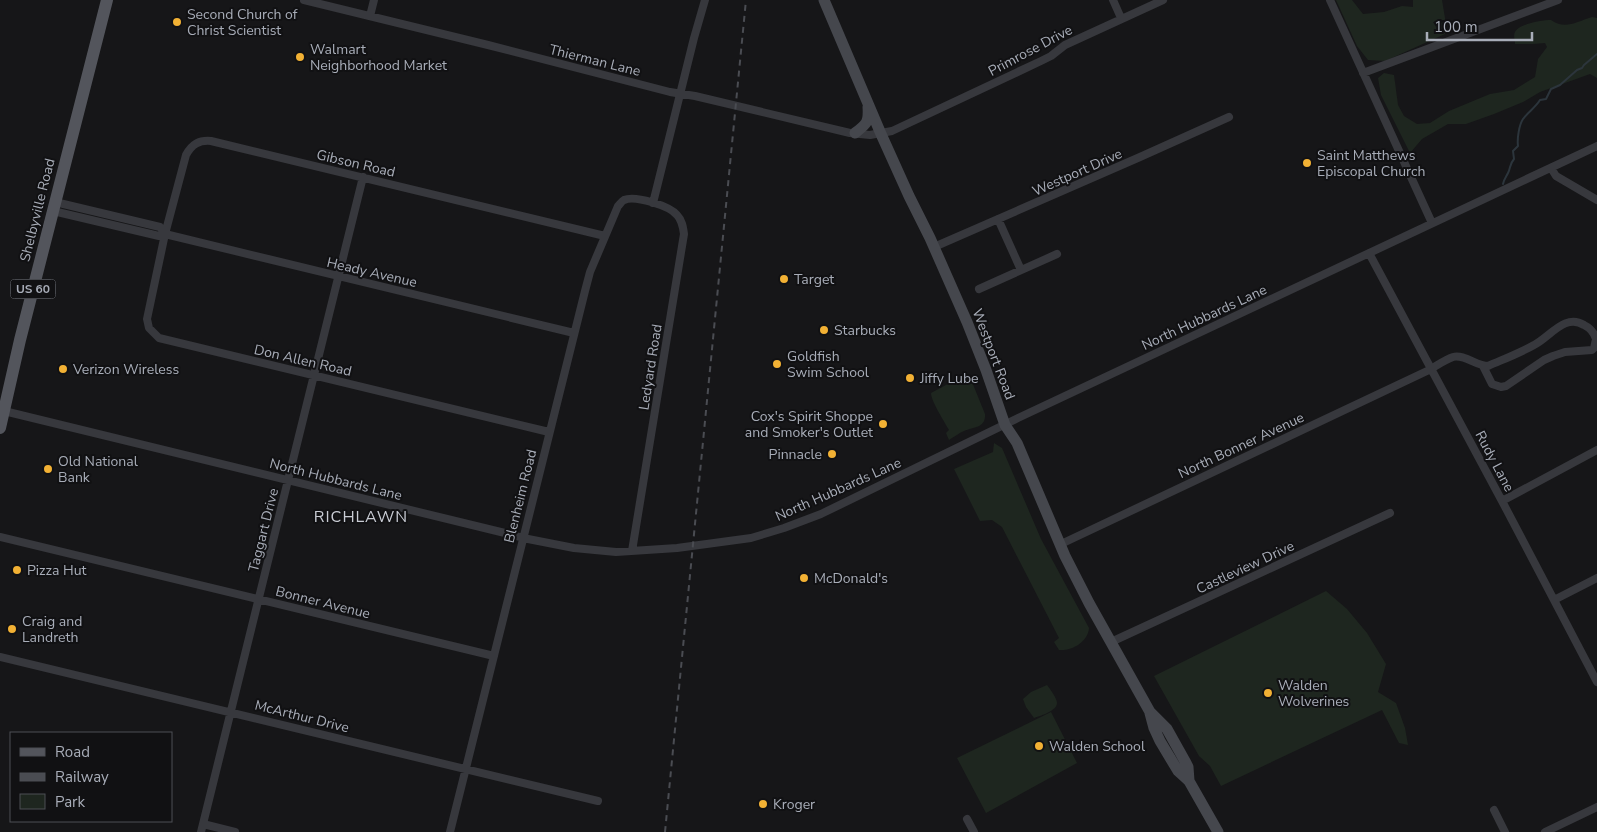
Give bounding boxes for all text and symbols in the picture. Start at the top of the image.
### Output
place label: Second Church of Christ Scientist [187,5,298,40]
scale bar [1427,10,1532,42]
marker: Second Church of Christ Scientist [171,16,183,28]
text: 100 m [1434,17,1478,37]
street label: Primrose Drive [985,20,1076,81]
place label: Walmart Neighborhood Market [310,40,447,75]
street label: Thierman Lane [547,40,643,81]
marker: Walmart Neighborhood Market [294,51,306,63]
street label: Westport Drive [1029,144,1125,201]
street label: Gibson Road [315,145,397,182]
place label: Saint Matthews Episcopal Church [1317,146,1425,181]
street label: Shelbyville Road [15,156,60,264]
marker: Saint Matthews Episcopal Church [1301,157,1313,169]
street label: Heady Avenue [325,253,419,292]
place label: Target [794,270,834,289]
marker: Target [778,273,790,285]
road number: US 60 [10,280,56,298]
street label: North Hubbards Lane [1139,280,1270,355]
street label: Westport Road [967,306,1020,402]
place label: Starbucks [834,321,896,340]
street label: Ledyard Road [634,323,667,411]
marker: Starbucks [818,324,830,336]
street label: Don Allen Road [252,340,354,381]
place label: Goldfish Swim School [787,347,870,382]
marker: Goldfish Swim School [771,358,783,370]
place label: Verizon Wireless [72,360,179,379]
marker: Verizon Wireless [57,363,69,375]
place label: Jiffy Lube [919,369,979,388]
marker: Jiffy Lube [904,372,916,384]
place label: Cox's Spirit Shoppe and Smoker's Outlet [745,407,873,442]
street label: North Bonner Avenue [1175,408,1307,483]
marker: Cox's Spirit Shoppe and Smoker's Outlet [877,418,889,430]
street label: Rudy Lane [1471,427,1519,495]
place label: Pinnacle [769,445,822,464]
street label: Blenheim Road [500,447,541,545]
marker: Pinnacle [826,448,838,460]
place label: Old National Bank [58,452,139,487]
street label: North Hubbards Lane [772,453,904,526]
street label: North Hubbards Lane [268,454,404,505]
marker: Old National Bank [42,463,54,475]
street label: Taggart Drive [244,486,283,574]
district label: RICHLAWN [314,506,408,528]
street label: Castleview Drive [1193,536,1297,598]
place label: Pizza Hut [27,561,87,580]
marker: Pizza Hut [11,564,23,576]
place label: McDonald's [814,569,888,588]
marker: McDonald's [798,572,810,584]
street label: Bonner Avenue [274,582,372,623]
place label: Craig and Landreth [22,612,82,647]
marker: Craig and Landreth [6,623,18,635]
place label: Walden Wolverines [1278,676,1350,711]
marker: Walden Wolverines [1262,687,1274,699]
street label: McArthur Drive [253,696,351,737]
legend [10,732,172,822]
place label: Walden School [1049,737,1146,756]
marker: Walden School [1033,740,1045,752]
text: Road [55,742,90,762]
text: Railway [55,767,109,787]
text: Park [55,792,85,812]
place label: Kroger [773,795,815,814]
marker: Kroger [757,798,769,810]

